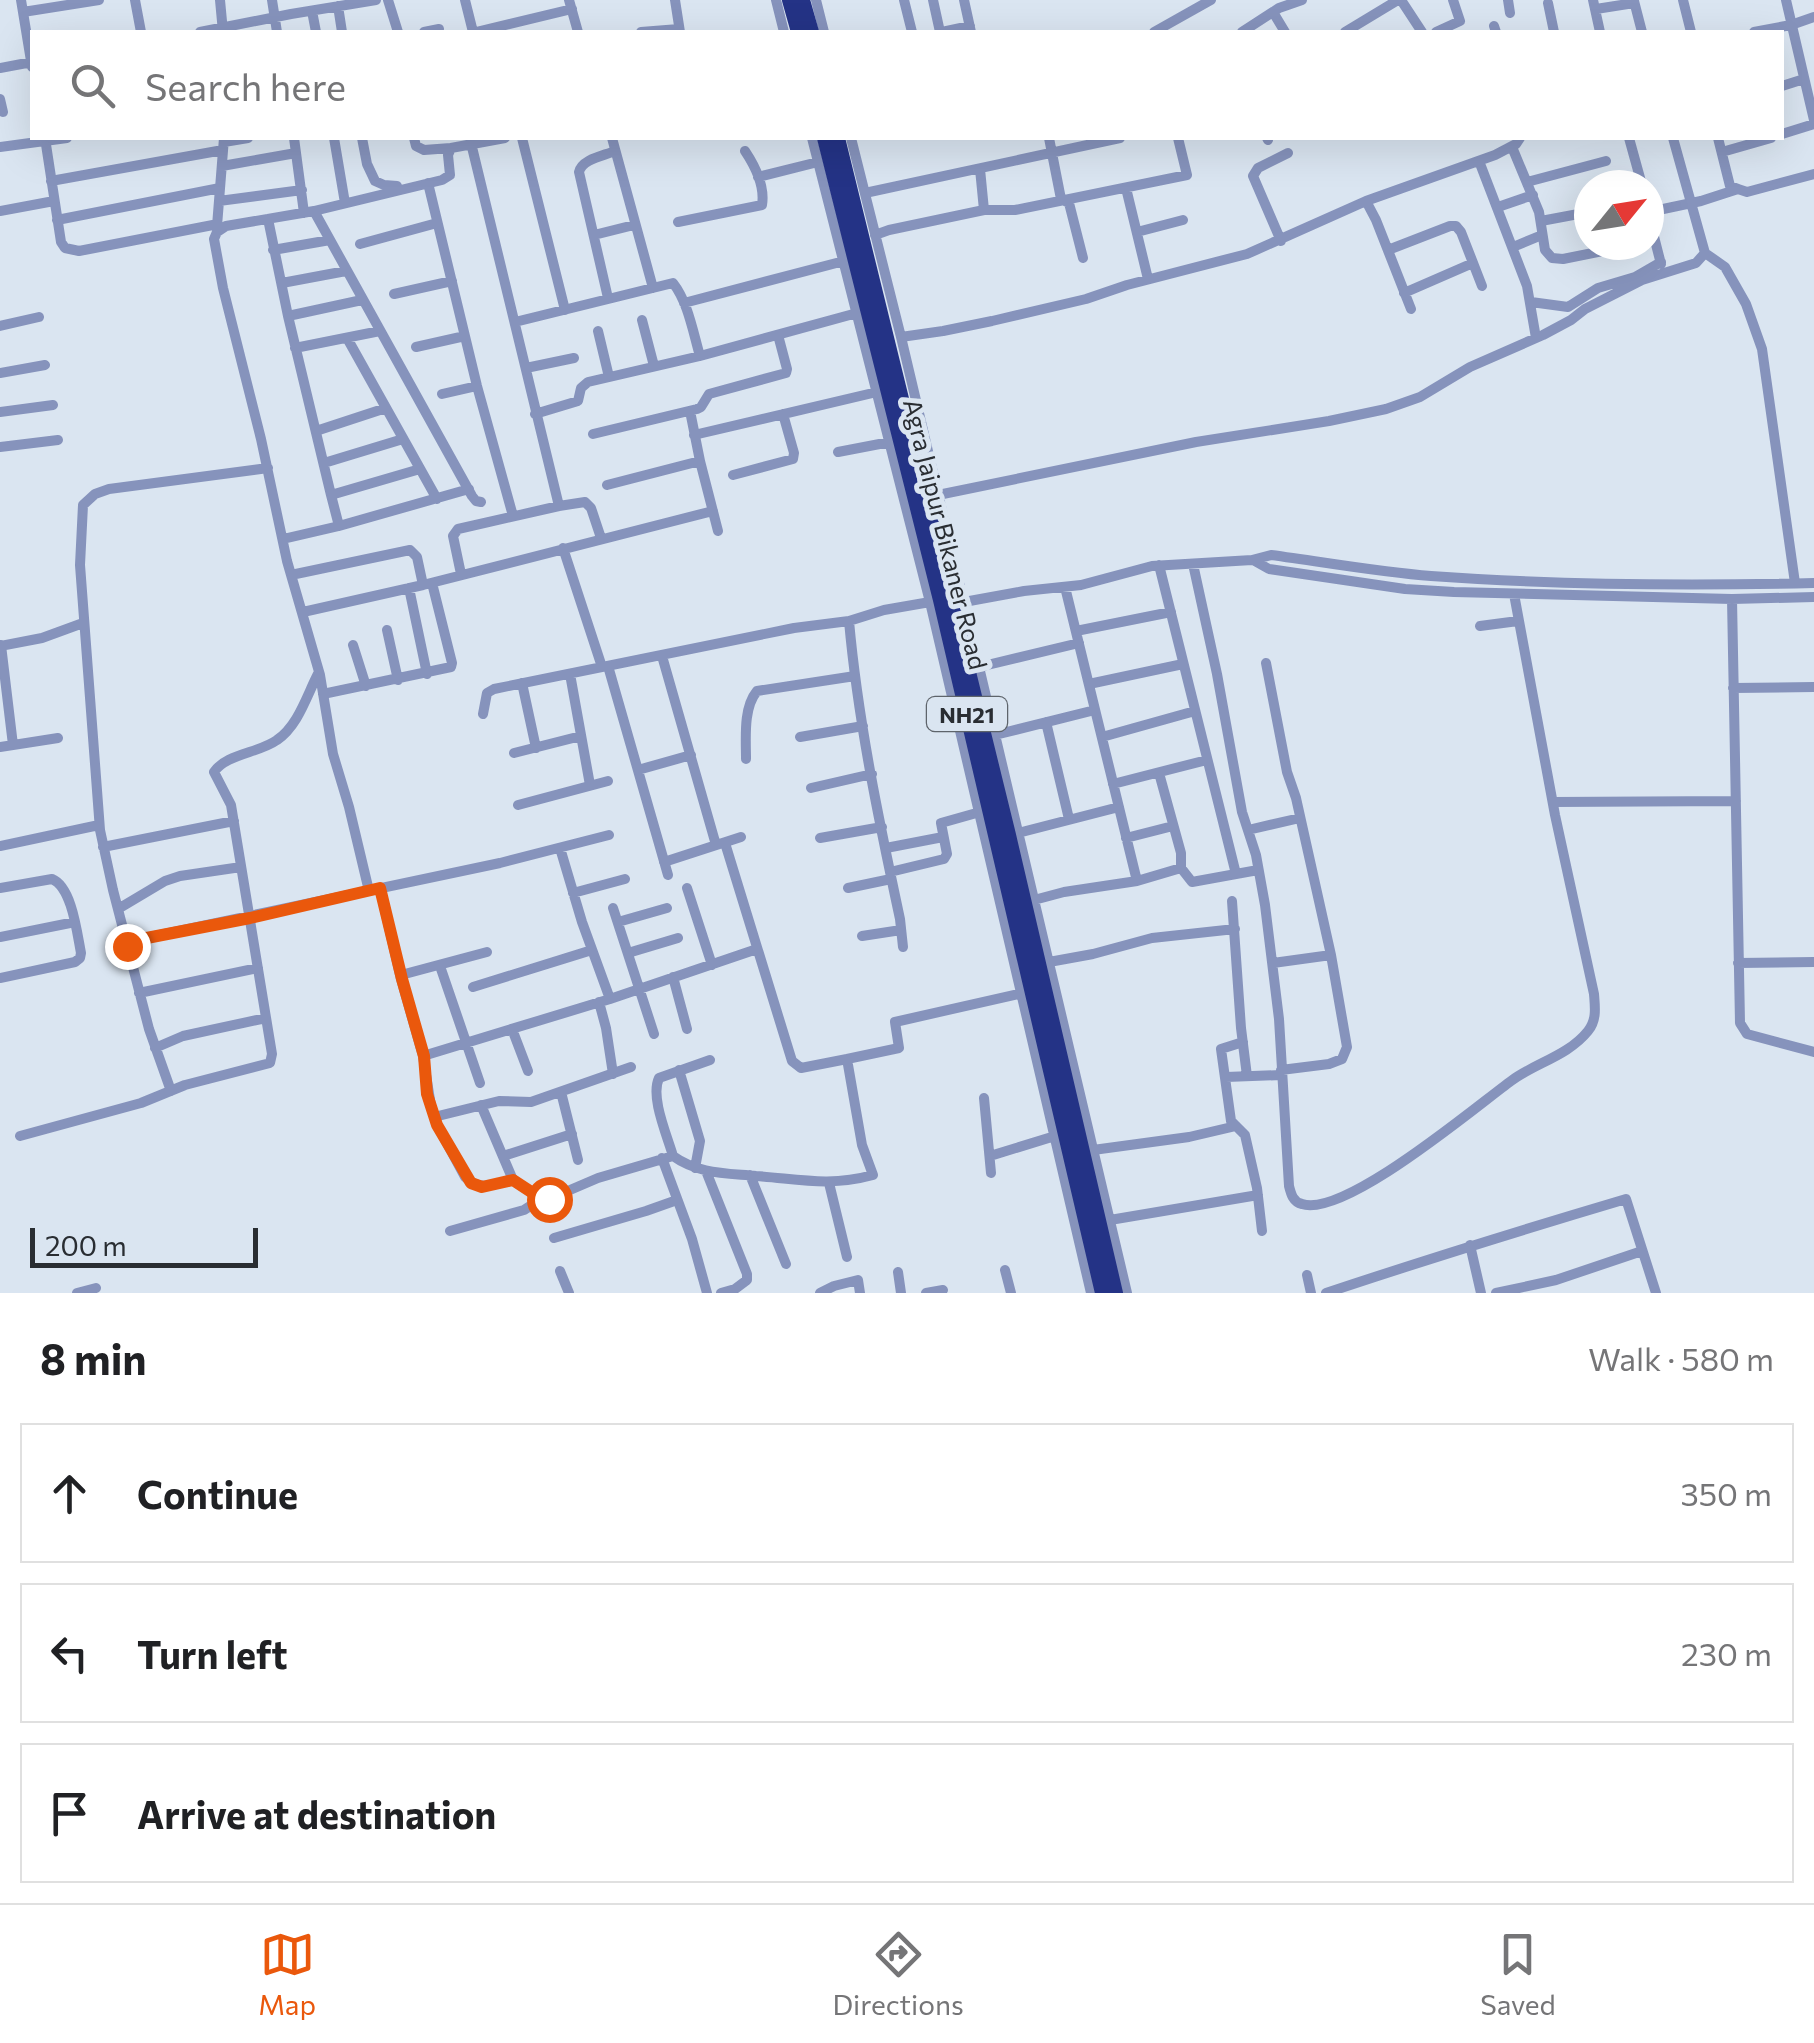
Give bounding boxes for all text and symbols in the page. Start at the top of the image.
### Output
search box [30,30,1784,140]
icon: search [65,58,120,113]
text: Search here [145,62,346,109]
north arrow [1574,170,1664,260]
street label: Agra Jaipur Bikaner Road [898,396,994,672]
road number: NH21 [927,697,1007,731]
route end [105,924,151,970]
route start [527,1177,573,1223]
scale bar [30,1223,258,1268]
text: 200 m [45,1228,127,1262]
text: 8 min [40,1332,147,1384]
text: Walk · 580 m [1588,1338,1774,1378]
icon: ahead [42,1466,97,1521]
text: Continue [137,1470,298,1517]
text: 350 m [1680,1473,1772,1513]
icon: left [42,1626,97,1681]
text: Turn left [137,1630,288,1677]
text: 230 m [1681,1633,1772,1673]
icon: arrive [42,1786,97,1841]
text: Arrive at destination [137,1790,496,1837]
tab: Map [258,1927,316,2021]
tab: Directions [832,1927,964,2021]
tab: Saved [1480,1927,1556,2021]

